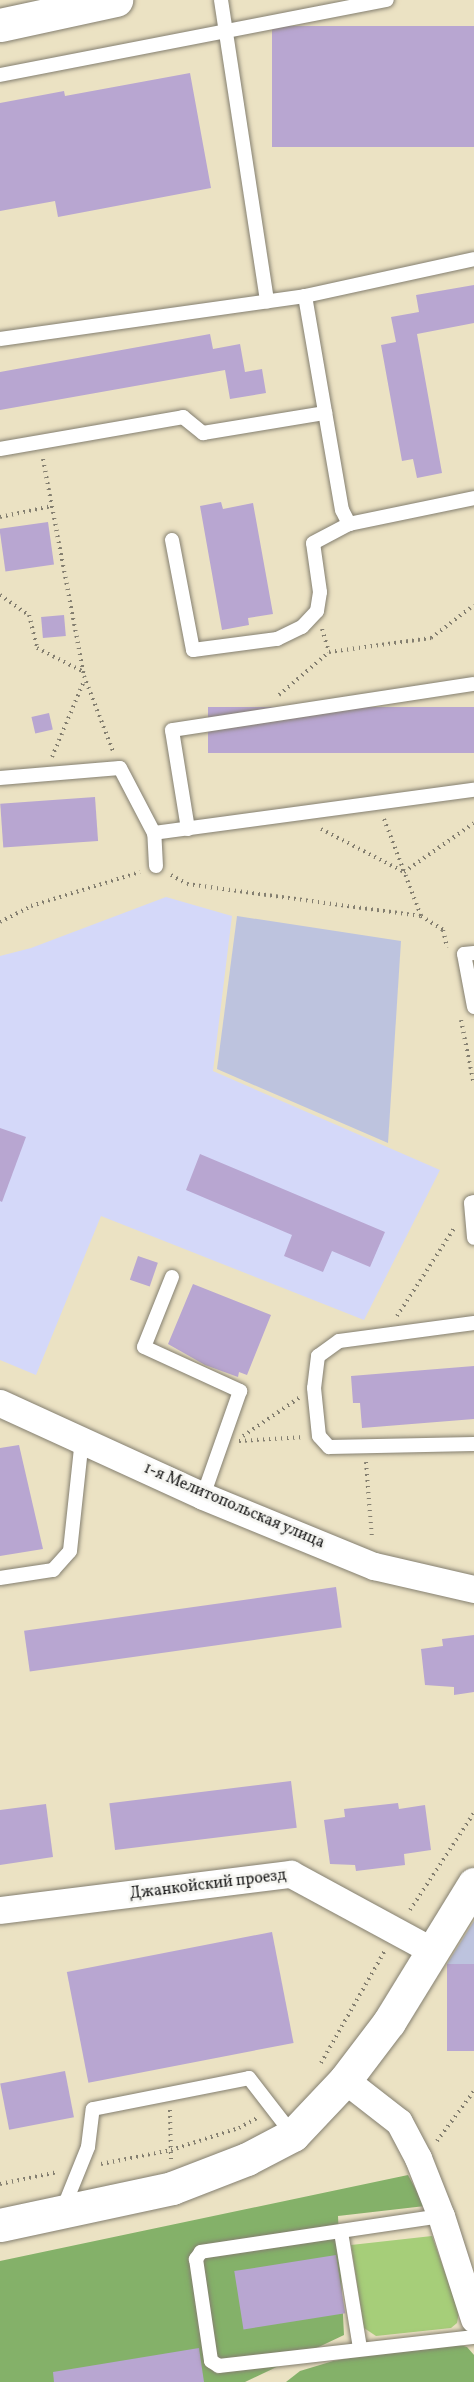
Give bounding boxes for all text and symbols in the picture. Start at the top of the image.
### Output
street label: 1-я Мелитопольская улица [140,1459,328,1553]
street label: Джанкойский проезд [129,1866,287,1904]

